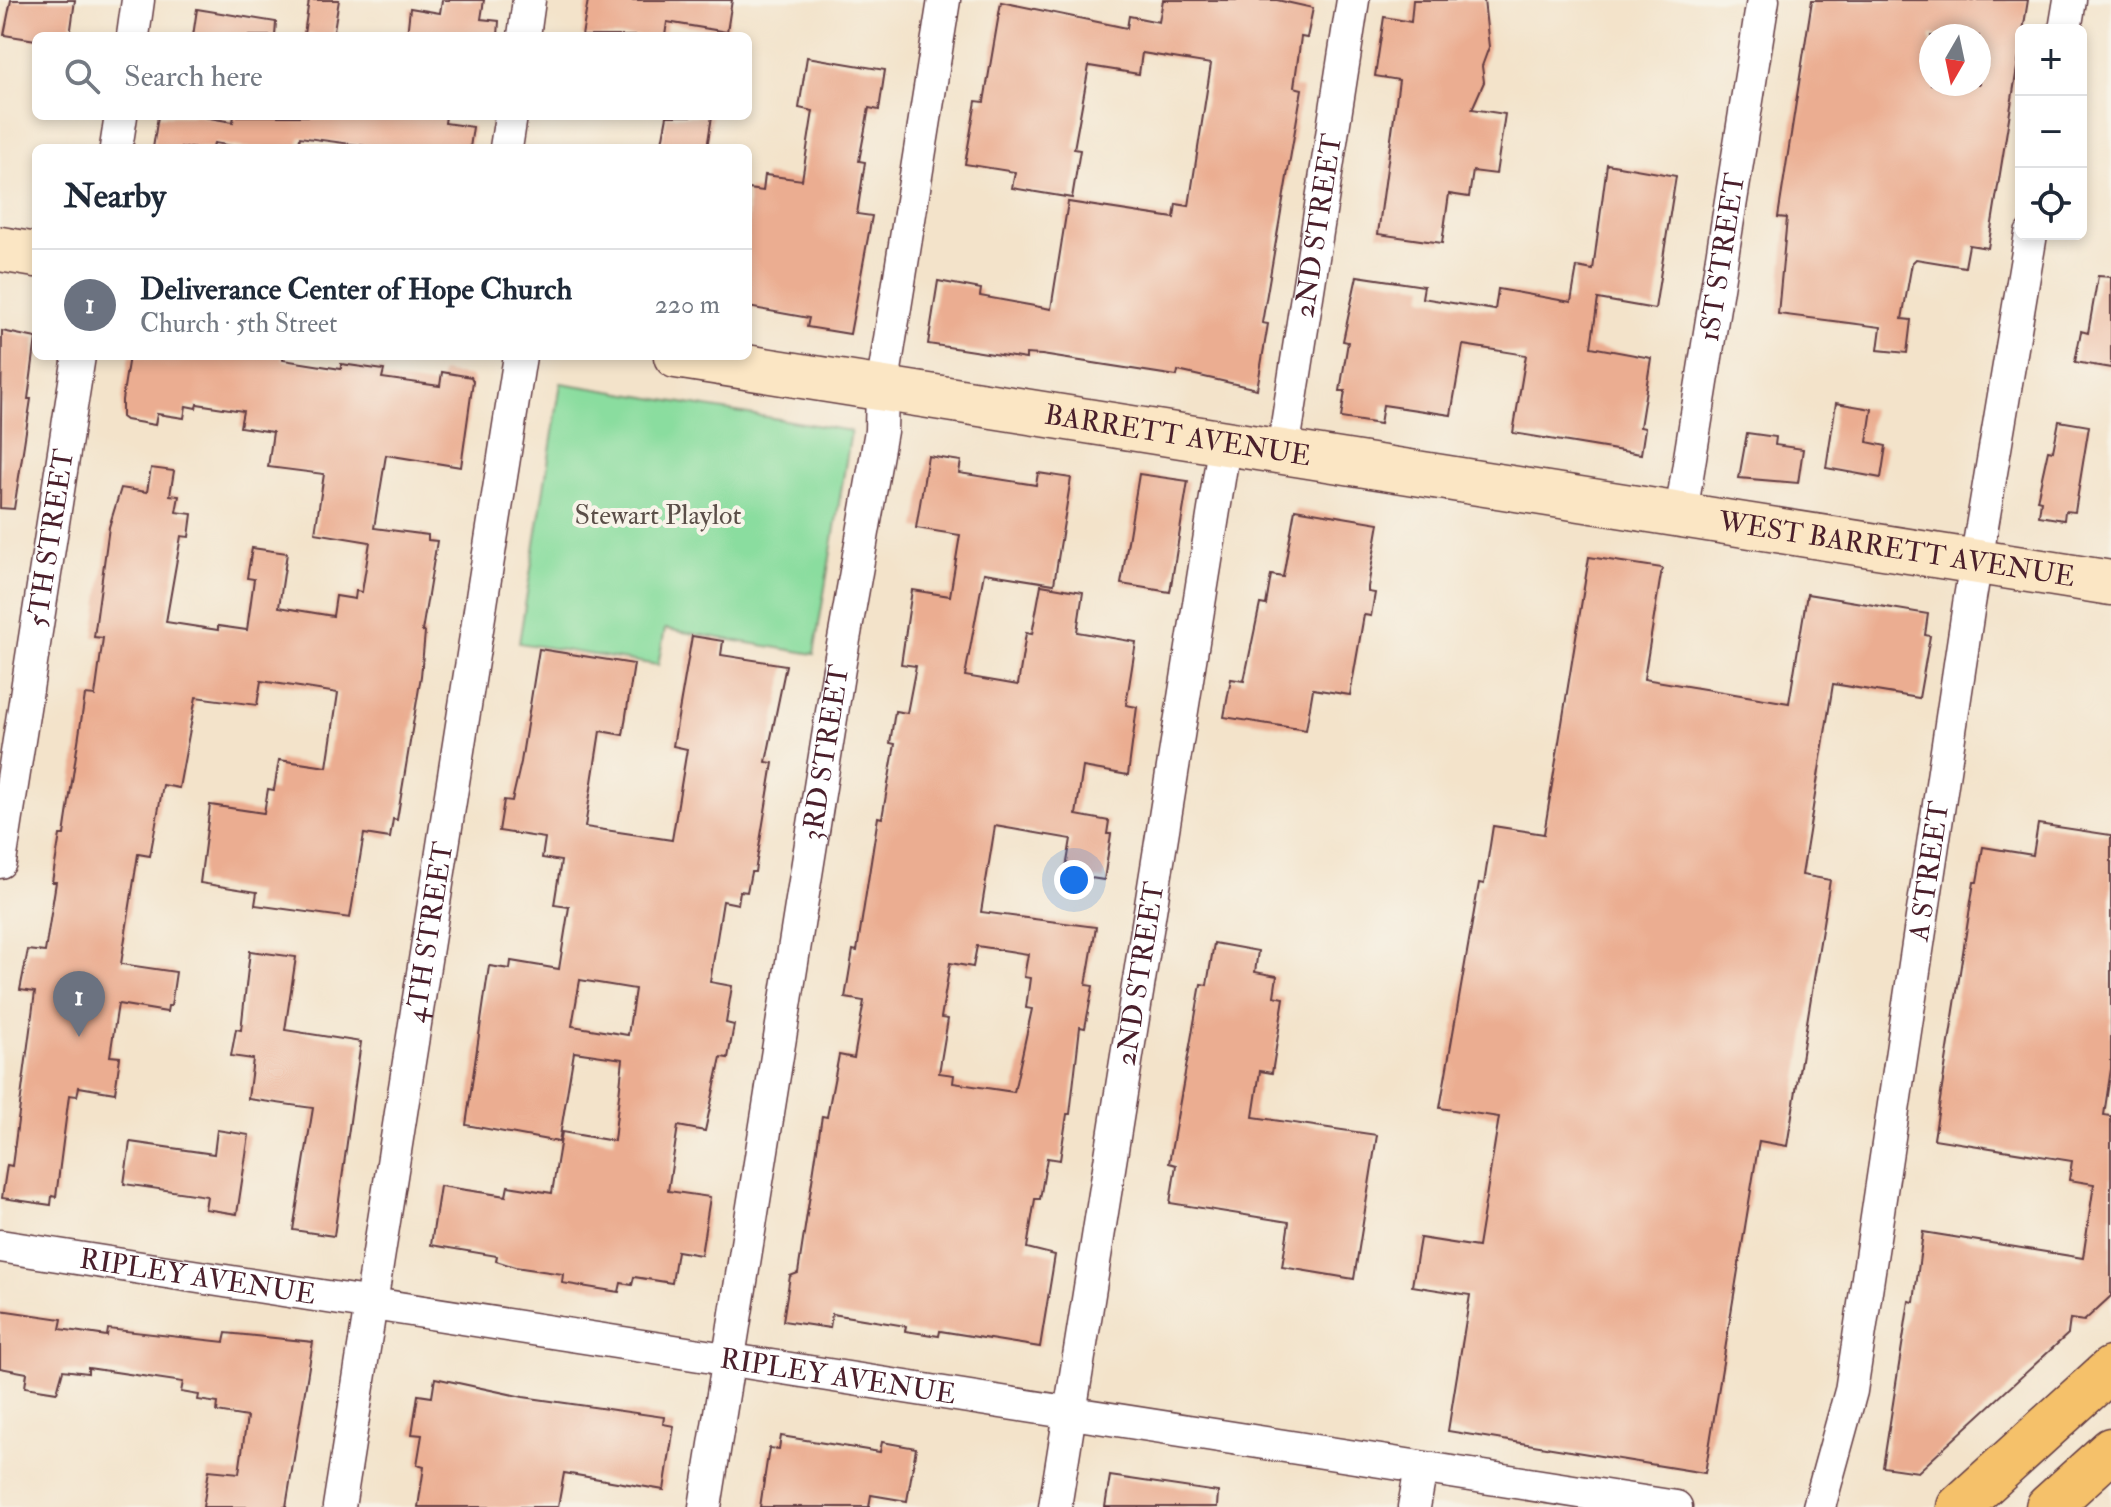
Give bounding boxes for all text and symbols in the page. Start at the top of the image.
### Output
north arrow [1919,24,1991,96]
map controls [2015,24,2087,240]
button: + [2015,24,2087,96]
search box [32,32,752,120]
icon: search [60,54,104,98]
text: Search here [124,58,263,95]
button: − [2015,96,2087,168]
street label: 2ND STREET [1286,131,1350,320]
button: locate [2015,168,2087,240]
street label: 1ST STREET [1691,170,1753,344]
text: Nearby [64,175,166,218]
text: Deliverance Center of Hope Church [140,271,572,308]
text: 1 [85,289,95,321]
text: 220 m [655,289,720,321]
text: Church · 5th Street [140,308,337,340]
street label: BARRETT AVENUE [1042,397,1313,474]
street label: 5TH STREET [19,446,82,629]
park label: Stewart Playlot [574,498,742,533]
street label: WEST BARRETT AVENUE [1715,504,2077,595]
street label: 3RD STREET [794,662,857,843]
street label: A STREET [1901,798,1957,945]
street label: 4TH STREET [398,839,461,1025]
your location [1054,860,1094,900]
street label: 2ND STREET [1108,879,1172,1068]
pin: 1 [53,971,105,1037]
street label: RIPLEY AVENUE [77,1241,318,1312]
street label: RIPLEY AVENUE [718,1341,958,1412]

